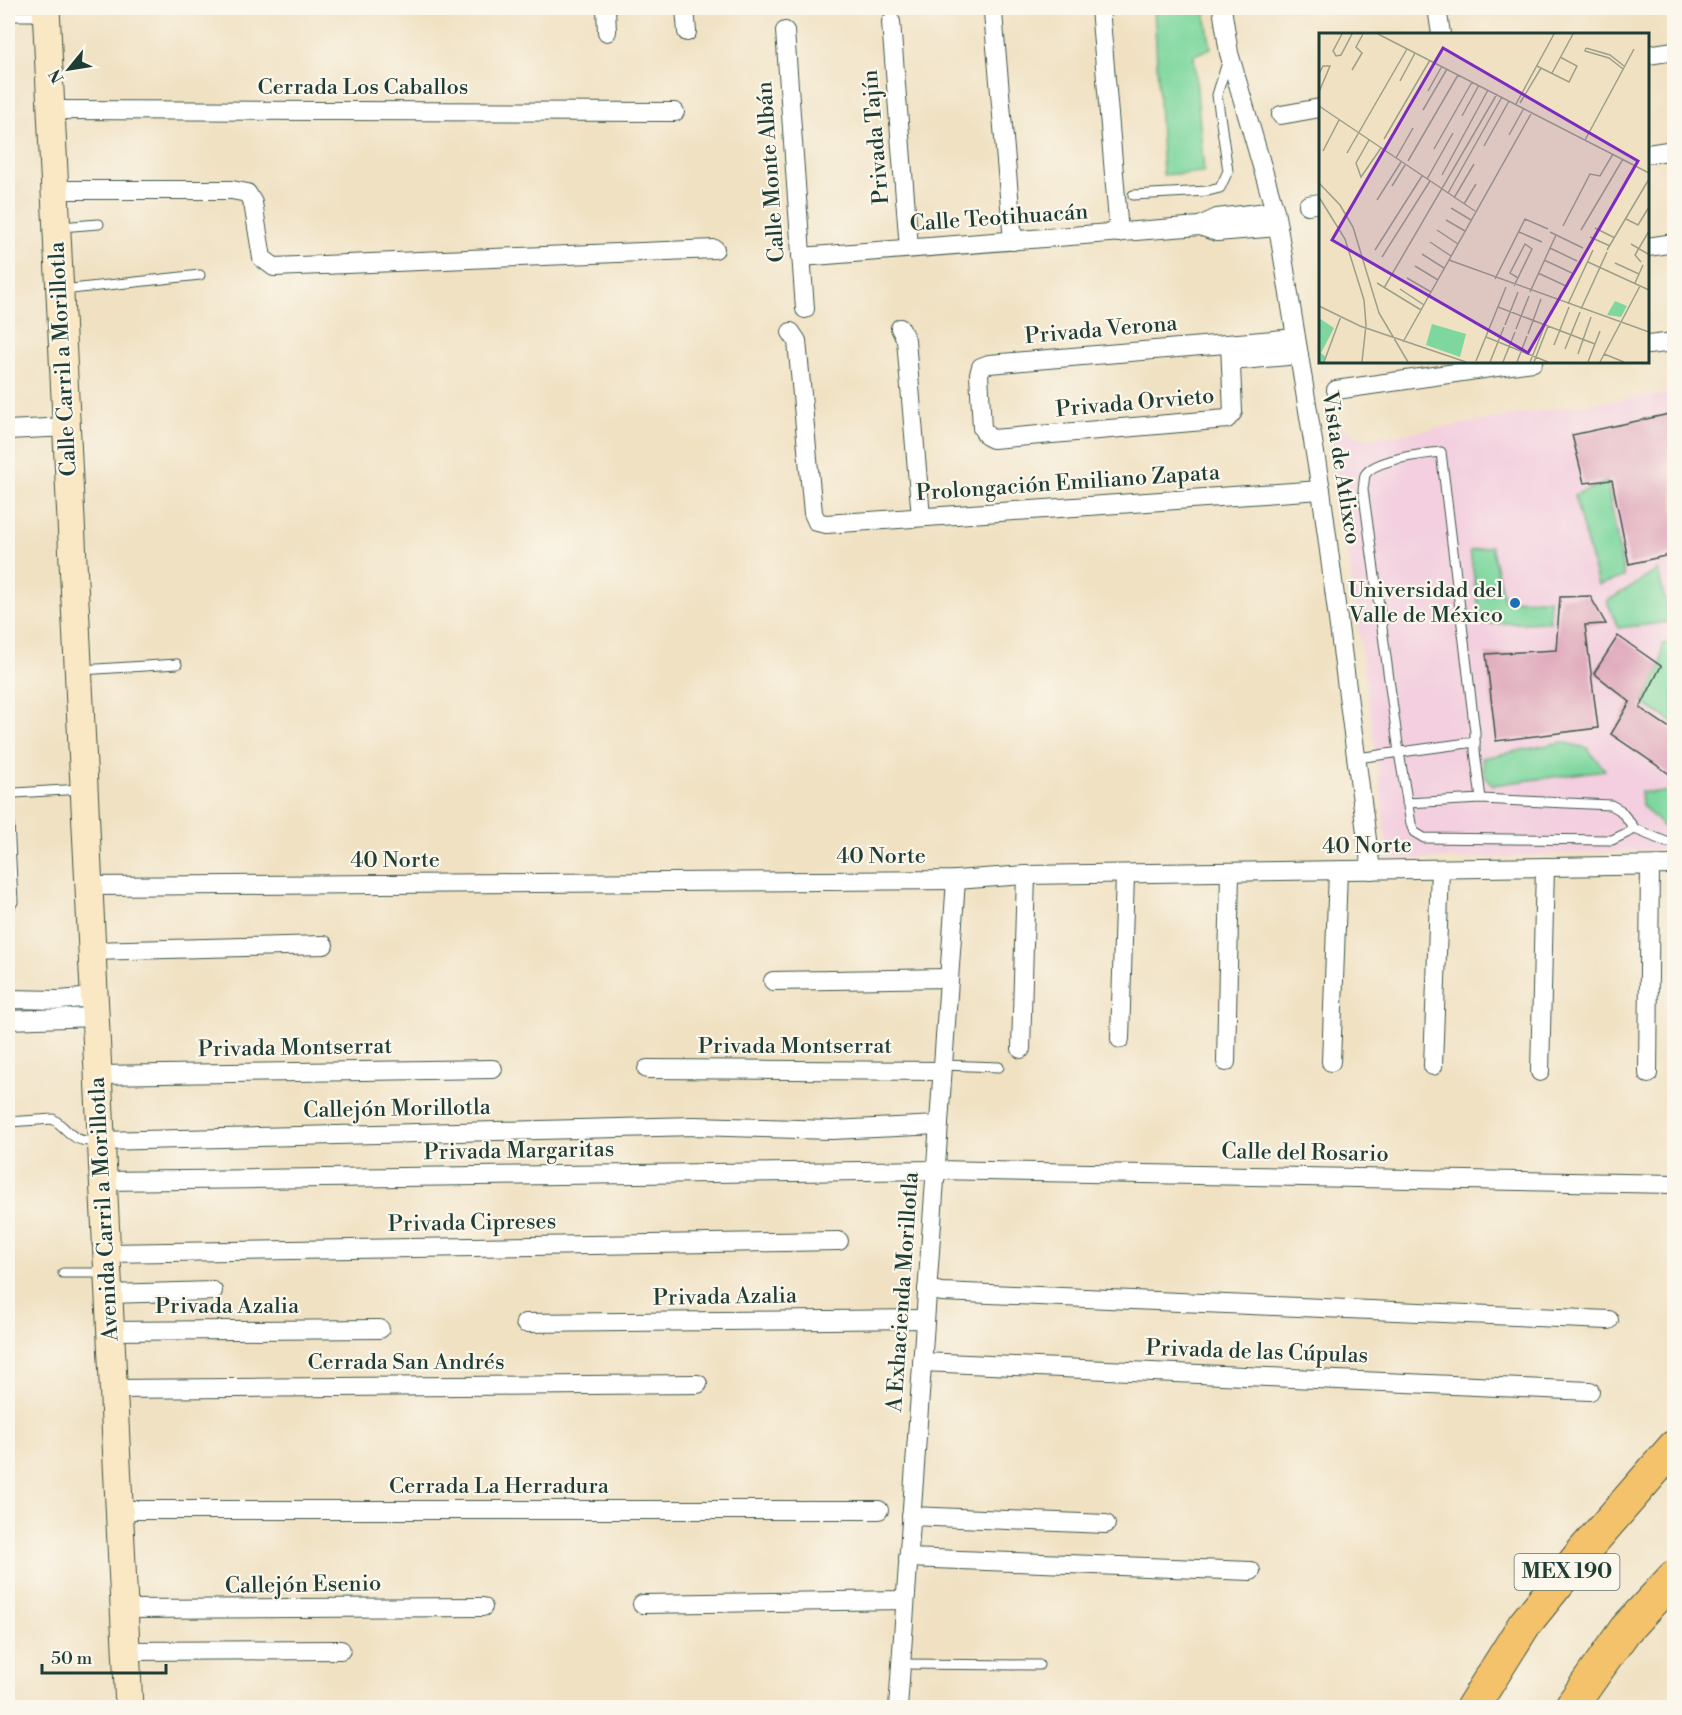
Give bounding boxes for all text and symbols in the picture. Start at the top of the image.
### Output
inset map [1319,33,1649,363]
north arrow [39,39,99,99]
text: N [45,65,69,86]
street label: Privada Tajín [857,68,895,206]
street label: Cerrada Los Caballos [258,74,468,101]
street label: Calle Monte Albán [751,81,791,263]
street label: Calle Teotihuacán [909,198,1089,238]
street label: Calle Carril a Morillotla [43,240,83,477]
street label: Privada Verona [1023,310,1179,350]
street label: Privada Orvieto [1055,383,1215,423]
street label: Vista de Atlixco [1315,389,1366,546]
street label: Prolongación Emiliano Zapata [915,459,1222,507]
place label: Universidad del Valle de México [1348,577,1503,629]
marker: Universidad del Valle de México [1508,596,1522,610]
street label: 40 Norte [1322,832,1412,860]
street label: 40 Norte [836,843,926,870]
street label: 40 Norte [350,847,440,874]
street label: Privada Montserrat [198,1033,393,1063]
street label: Privada Montserrat [698,1033,892,1060]
street label: Avenida Carril a Morillotla [84,1075,124,1343]
street label: Callejón Morillotla [303,1094,492,1124]
street label: Privada Margaritas [423,1136,615,1166]
street label: Calle del Rosario [1221,1138,1389,1168]
street label: A Exhacienda Morillotla [881,1170,925,1414]
street label: Privada Cipreses [388,1208,556,1238]
street label: Privada Azalia [653,1282,798,1312]
street label: Privada Azalia [155,1293,300,1320]
street label: Privada de las Cúpulas [1145,1335,1369,1369]
street label: Cerrada San Andrés [307,1349,505,1376]
street label: Cerrada La Herradura [389,1473,610,1500]
road number: MEX 190 [1514,1554,1620,1590]
street label: Callejón Esenio [225,1570,381,1600]
scale bar [42,1637,166,1675]
text: 50 m [51,1647,93,1670]

